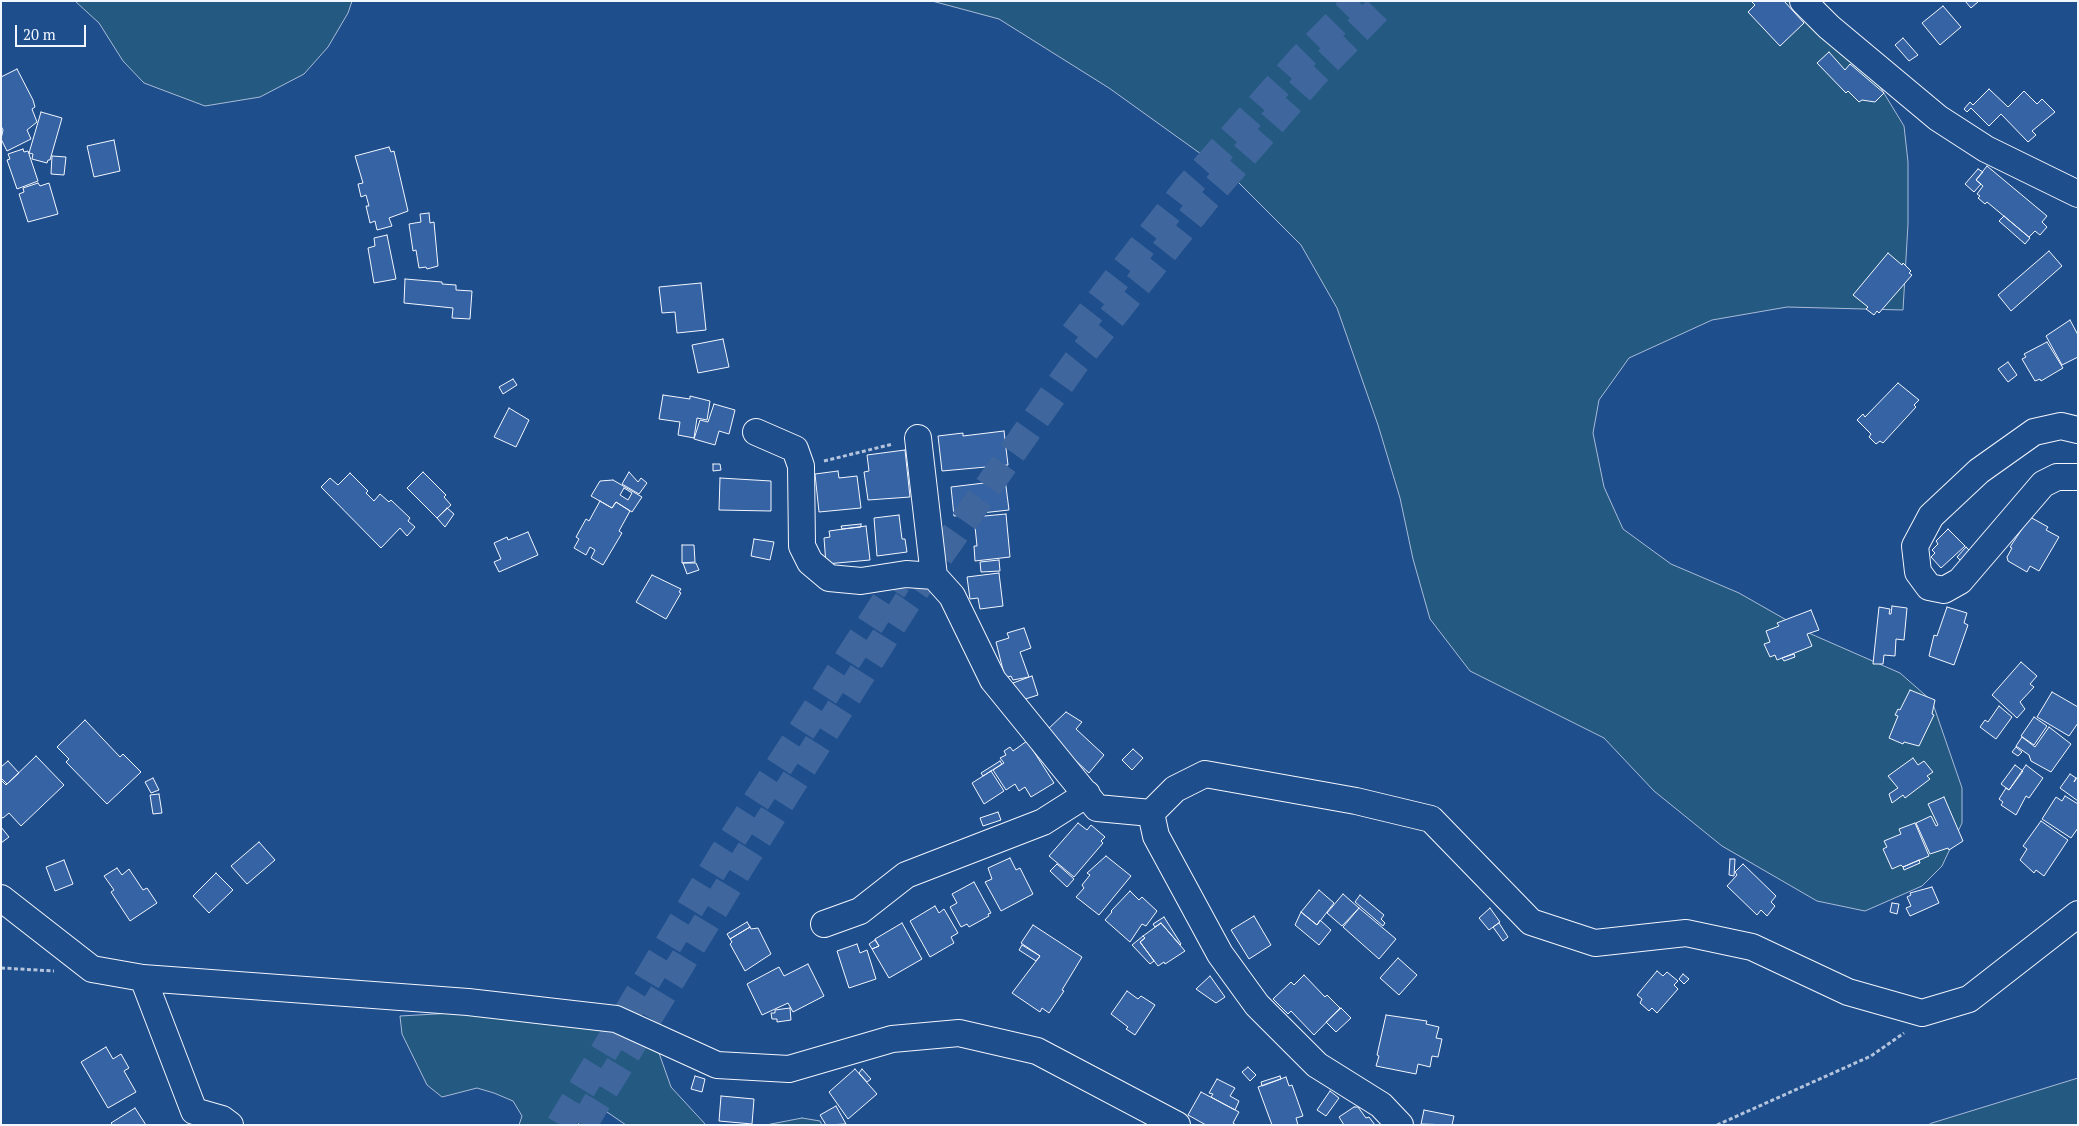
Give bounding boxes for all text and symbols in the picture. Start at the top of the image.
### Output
scale bar [18,15,89,47]
text: 20 m [23,24,56,44]

